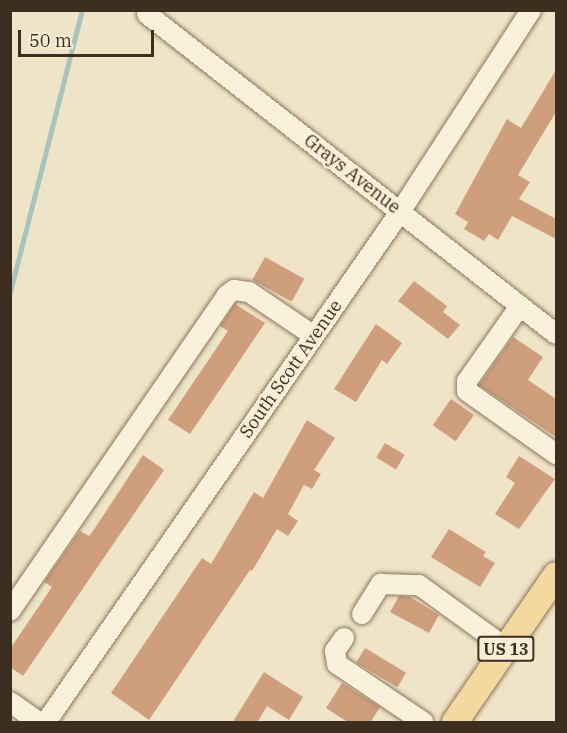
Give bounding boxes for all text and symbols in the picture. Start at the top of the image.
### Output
scale bar [21,18,158,56]
text: 50 m [29,29,72,52]
street label: Grays Avenue [300,130,404,218]
street label: South Scott Avenue [235,296,347,442]
road number: US 13 [476,636,536,662]

